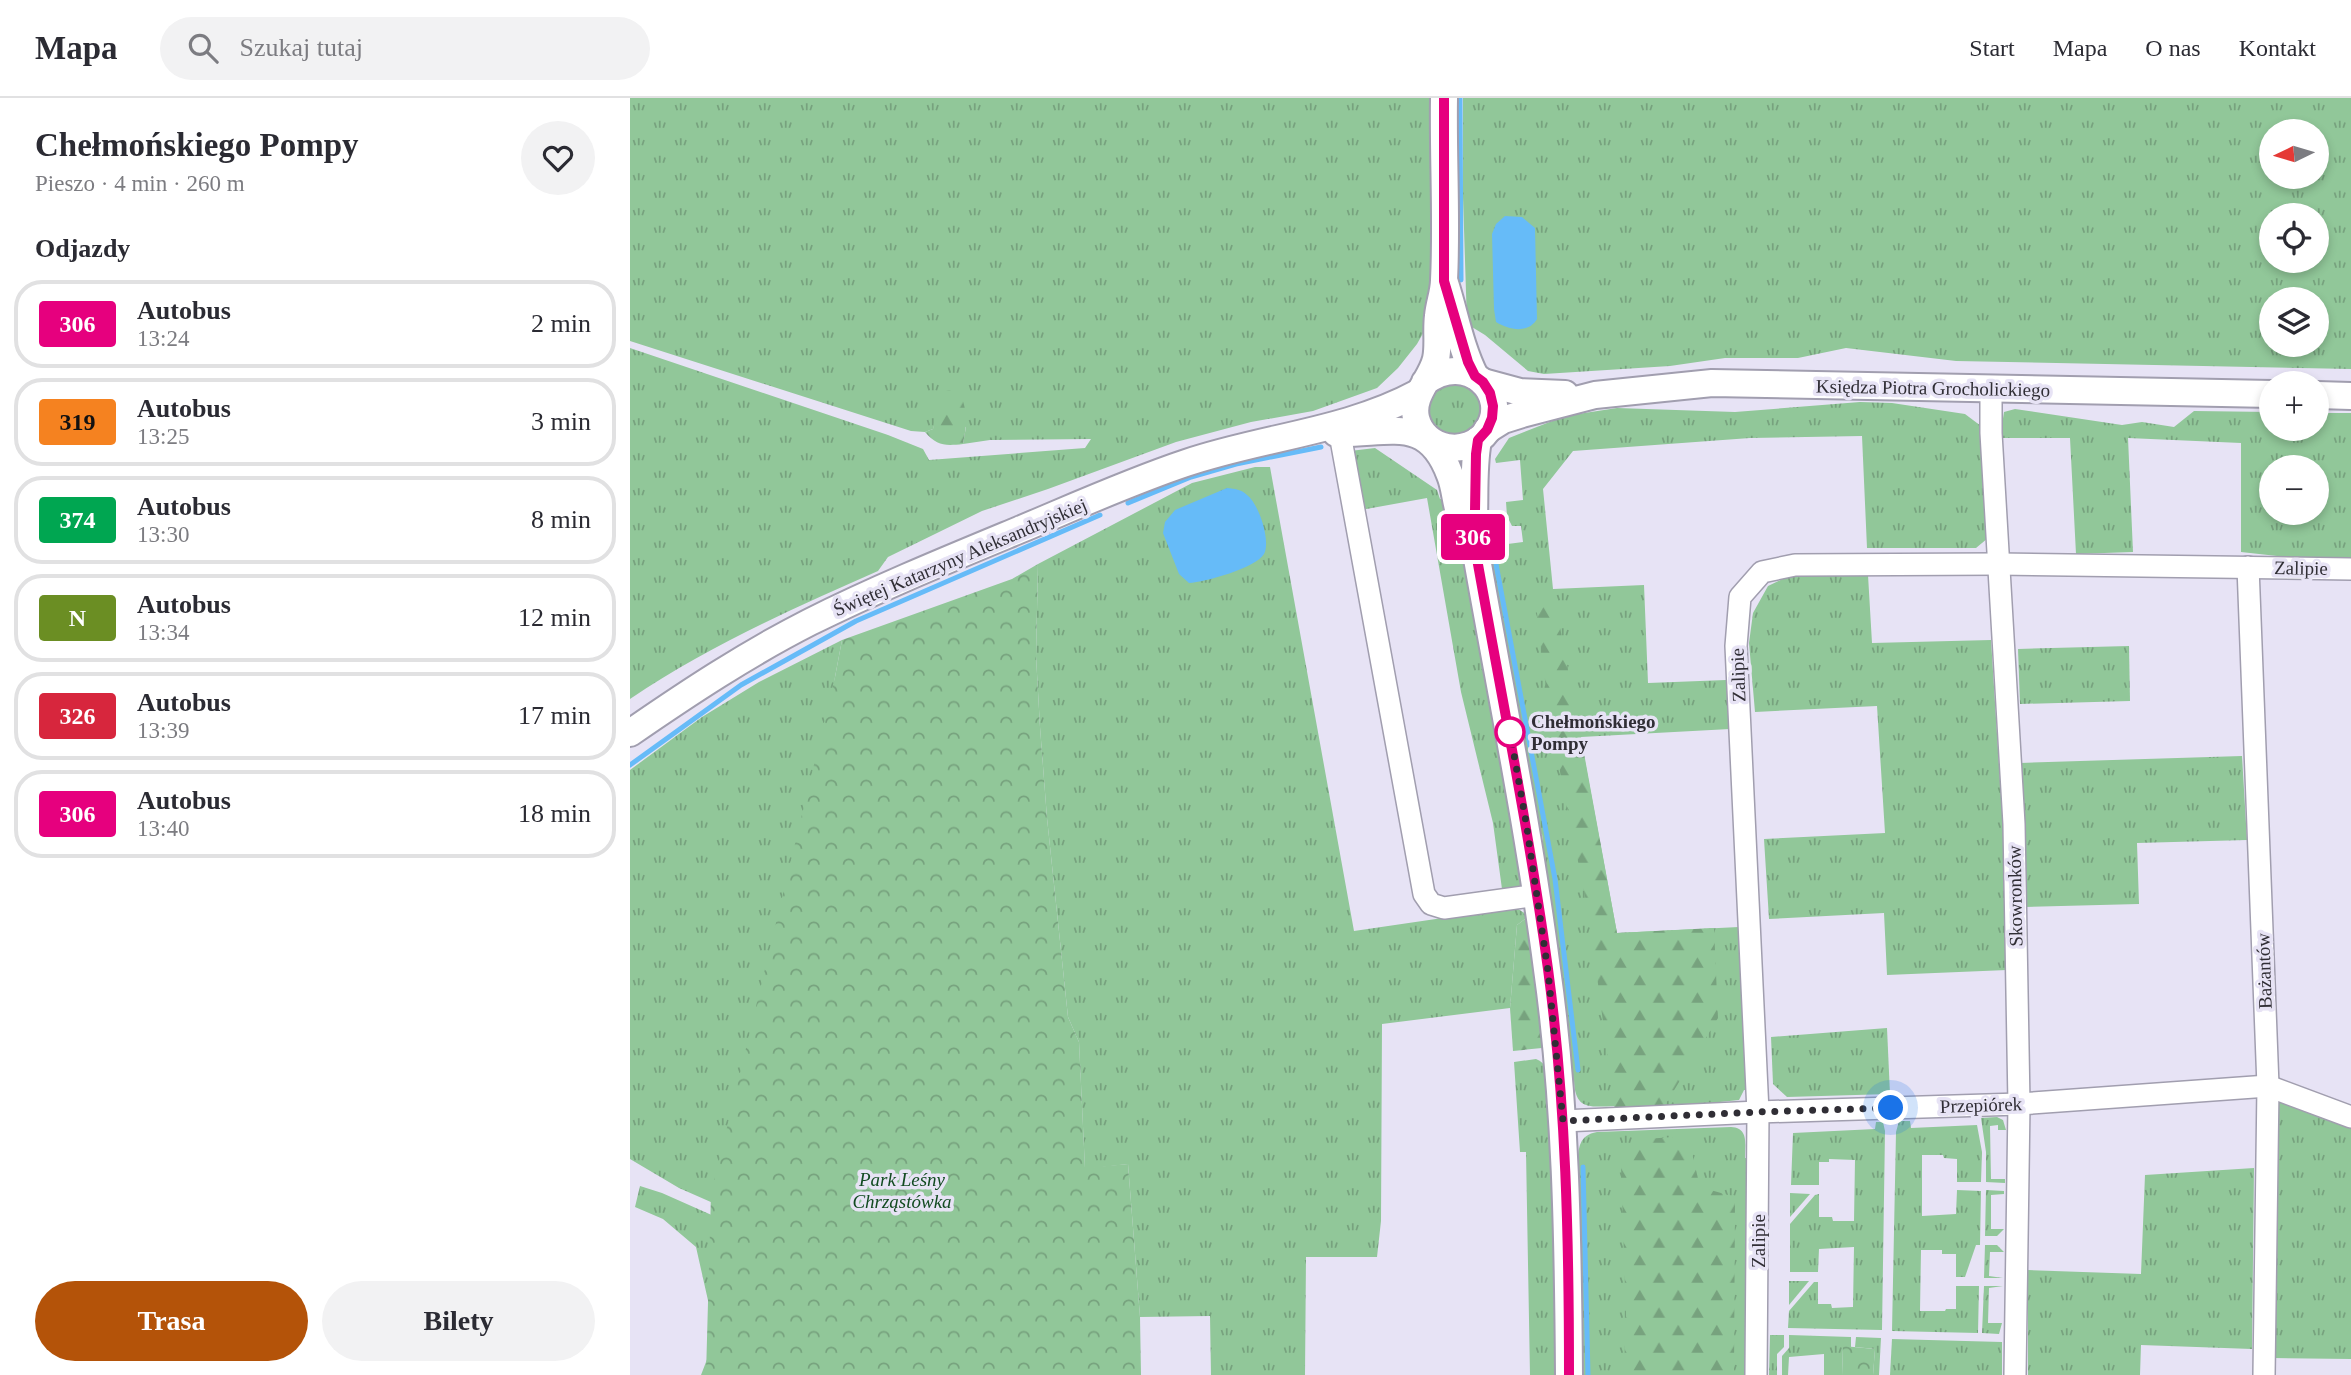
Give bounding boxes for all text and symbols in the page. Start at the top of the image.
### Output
search box [160,17,650,80]
icon: search [184,29,222,67]
text: Mapa [35,30,118,66]
text: Szukaj tutaj [240,33,363,62]
text: Start [1969,35,2015,61]
text: Mapa [2053,35,2107,61]
text: O nas [2145,35,2201,61]
text: Kontakt [2239,35,2316,61]
north arrow [2259,119,2329,189]
map controls [2259,119,2329,525]
button: heart [521,121,595,195]
text: Chełmońskiego Pompy [35,127,359,163]
text: Pieszo · 4 min · 260 m [35,171,245,196]
button: locate [2259,203,2329,273]
text: Odjazdy [35,234,130,263]
button: layers [2259,287,2329,357]
text: Autobus [137,296,231,325]
text: 2 min [531,309,591,338]
text: 306 [60,311,96,337]
text: 13:24 [137,326,189,351]
button: + [2259,371,2329,441]
street label: Księdza Piotra Grocholickiego [1816,375,2050,401]
text: Autobus [137,394,231,423]
text: 3 min [531,407,591,436]
text: 319 [60,409,96,435]
text: 13:25 [137,424,189,449]
button: − [2259,455,2329,525]
text: Autobus [137,492,231,521]
street label: Świętej Katarzyny Aleksandryjskiej [830,494,1090,620]
text: 8 min [531,505,591,534]
text: 374 [60,507,96,533]
line badge: 306 [1433,514,1513,560]
text: 13:30 [137,522,189,547]
text: 306 [1455,524,1491,550]
street label: Zalipie [2274,557,2328,579]
text: Autobus [137,590,231,619]
text: 12 min [518,603,591,632]
text: N [69,605,86,631]
text: 13:34 [137,620,189,645]
street label: Zalipie [1727,648,1749,702]
text: Autobus [137,688,231,717]
text: 17 min [518,701,591,730]
text: 326 [60,703,96,729]
place label: Chełmońskiego Pompy [1531,711,1656,754]
marker: Chełmońskiego Pompy [1495,717,1525,747]
text: 13:39 [137,718,189,743]
text: Autobus [137,786,231,815]
text: 18 min [518,799,591,828]
text: 306 [60,801,96,827]
text: 13:40 [137,816,189,841]
street label: Skowronków [2004,845,2026,947]
street label: Bażantów [2252,932,2276,1009]
your location [1873,1090,1908,1125]
street label: Przepiórek [1940,1093,2023,1117]
park label: Park Leśny Chrząstówka [852,1169,952,1212]
street label: Zalipie [1748,1214,1769,1268]
button: Trasa [35,1281,308,1361]
button: Bilety [322,1281,595,1361]

